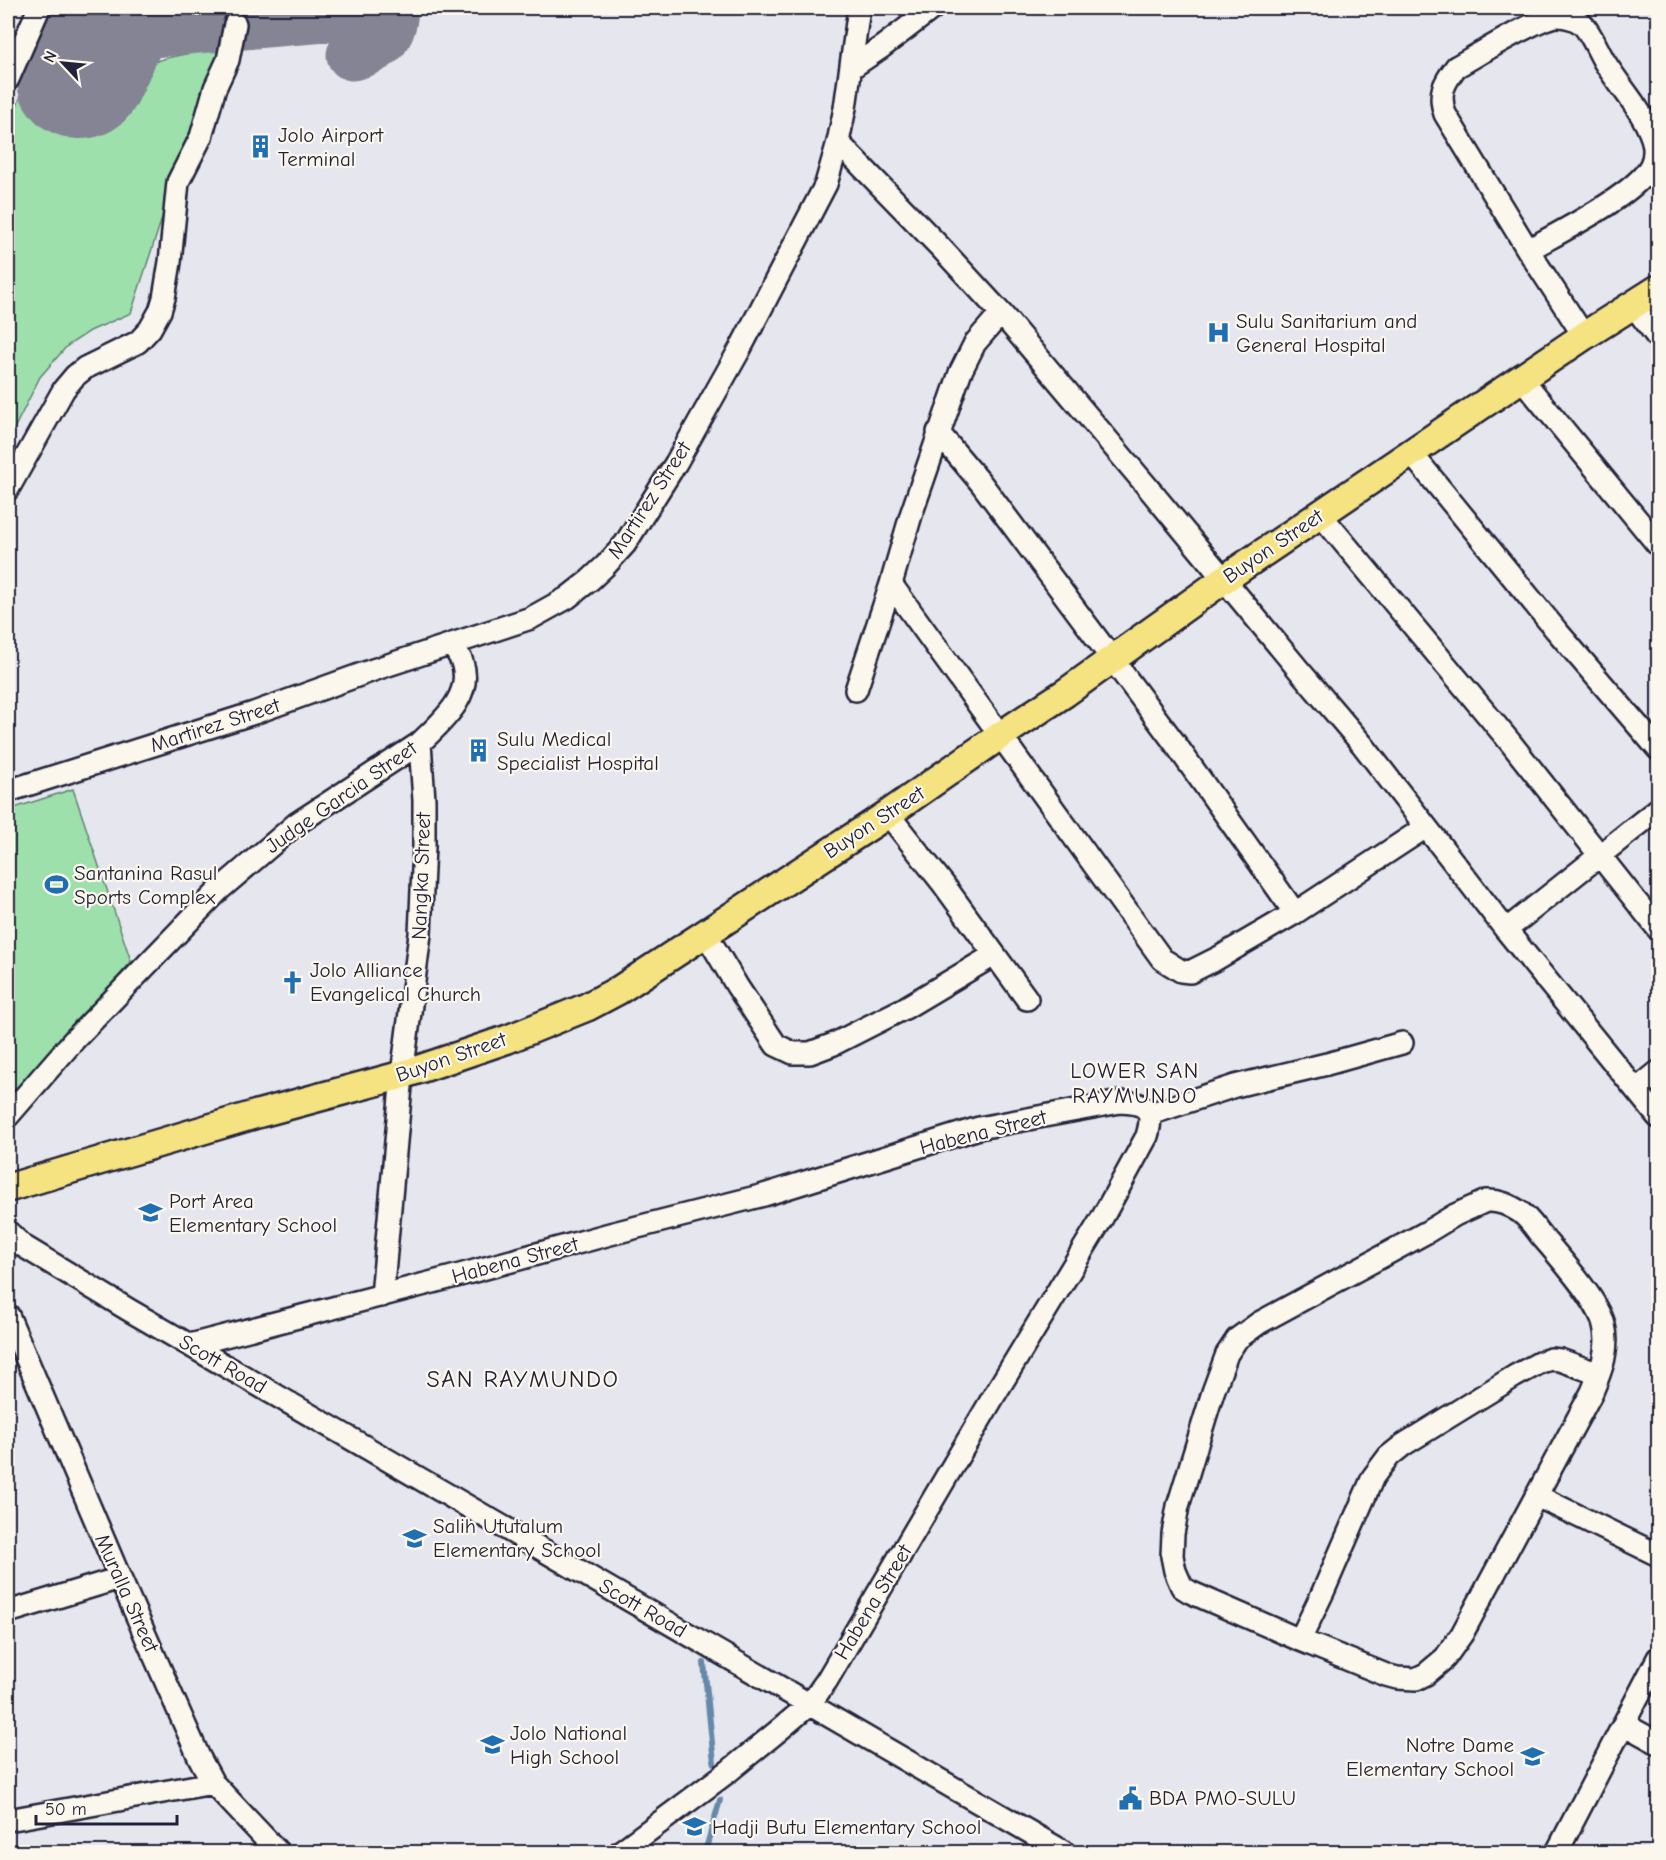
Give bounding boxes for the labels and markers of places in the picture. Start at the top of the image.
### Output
place label: Jolo Airport Terminal [278,123,384,171]
building icon: Jolo Airport Terminal [247,134,273,160]
place label: Sulu Sanitarium and General Hospital [1236,309,1418,357]
hospital icon: Sulu Sanitarium and General Hospital [1205,320,1231,346]
place label: Sulu Medical Specialist Hospital [497,727,659,775]
building icon: Sulu Medical Specialist Hospital [466,738,492,764]
place label: Santanina Rasul Sports Complex [74,861,217,909]
sports icon: Santanina Rasul Sports Complex [43,872,69,898]
place label: Jolo Alliance Evangelical Church [310,958,481,1006]
church icon: Jolo Alliance Evangelical Church [279,969,305,995]
place label: Port Area Elementary School [169,1189,337,1237]
school or university icon: Port Area Elementary School [138,1200,164,1226]
place label: Salih Ututalum Elementary School [433,1514,601,1562]
school or university icon: Salih Ututalum Elementary School [402,1525,428,1551]
place label: Jolo National High School [510,1721,627,1769]
school or university icon: Jolo National High School [479,1732,505,1758]
place label: Notre Dame Elementary School [1346,1733,1514,1781]
school or university icon: Notre Dame Elementary School [1519,1744,1545,1770]
public building icon: BDA PMO-SULU [1118,1785,1144,1811]
place label: BDA PMO-SULU [1149,1786,1296,1810]
school or university icon: Hadji Butu Elementary School [681,1814,707,1840]
place label: Hadji Butu Elementary School [712,1815,981,1839]

